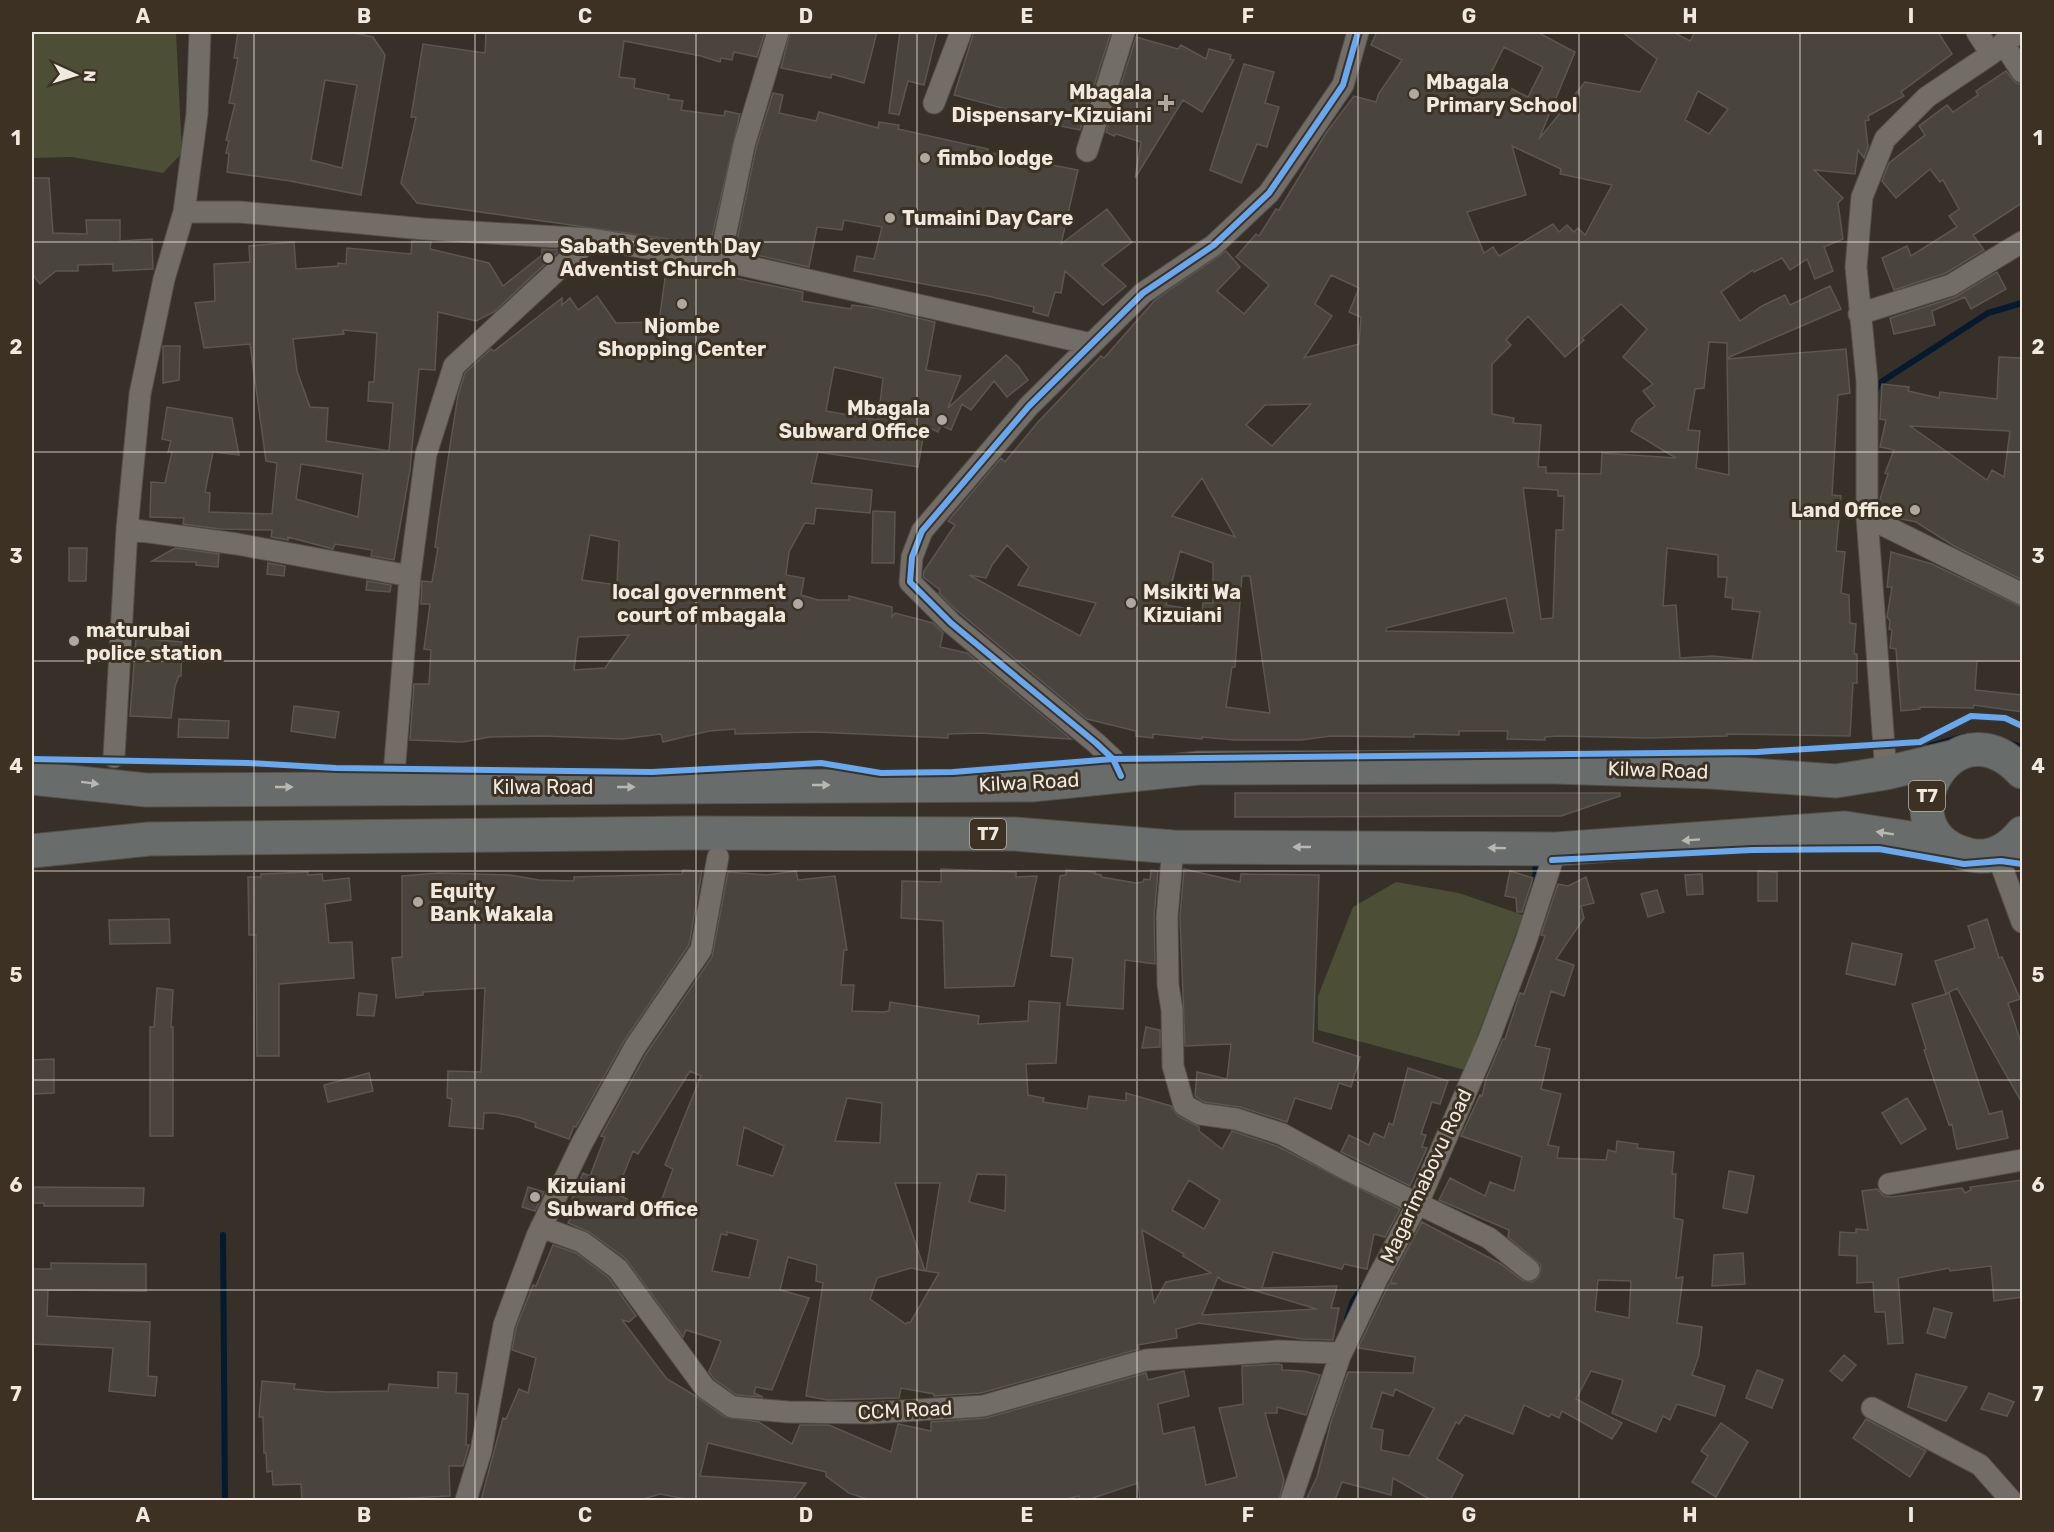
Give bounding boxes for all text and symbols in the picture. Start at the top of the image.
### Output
text: A [136,4,151,28]
text: B [357,4,371,28]
text: C [578,4,592,28]
text: D [799,4,813,28]
text: E [1021,4,1033,28]
text: F [1242,4,1254,28]
text: G [1462,4,1476,28]
text: H [1683,4,1697,28]
text: I [1908,4,1914,28]
north arrow [45,45,105,105]
text: N [80,70,99,82]
place label: Mbagala Primary School [1426,70,1577,117]
place label: Mbagala Dispensary-Kizuiani [952,80,1152,127]
marker: Mbagala Primary School [1407,87,1421,101]
marker: Mbagala Dispensary-Kizuiani [1157,94,1175,112]
text: 1 [11,126,21,150]
text: 1 [2033,126,2043,150]
place label: fimbo lodge [937,146,1053,170]
marker: fimbo lodge [918,151,932,165]
place label: Tumaini Day Care [902,206,1073,230]
marker: Tumaini Day Care [883,211,897,225]
place label: Sabath Seventh Day Adventist Church [560,234,761,281]
marker: Sabath Seventh Day Adventist Church [541,251,555,265]
marker: Njombe Shopping Center [675,297,689,311]
place label: Njombe Shopping Center [598,314,766,361]
text: 2 [10,335,23,359]
text: 2 [2032,335,2045,359]
place label: Mbagala Subward Office [779,396,930,443]
marker: Mbagala Subward Office [935,413,949,427]
place label: Land Office [1791,498,1903,522]
marker: Land Office [1908,503,1922,517]
text: 3 [9,544,23,568]
text: 3 [2031,544,2045,568]
place label: local government court of mbagala [612,580,786,627]
place label: Msikiti Wa Kizuiani [1143,580,1241,627]
marker: Msikiti Wa Kizuiani [1124,596,1138,610]
marker: local government court of mbagala [791,597,805,611]
place label: maturubai police station [86,618,222,665]
marker: maturubai police station [67,634,81,648]
text: 4 [9,754,23,778]
text: 4 [2031,754,2045,778]
street label: Kilwa Road [1607,756,1709,784]
street label: Kilwa Road [978,767,1080,797]
street label: Kilwa Road [493,775,593,799]
one-way arrow [80,778,99,788]
one-way arrow [812,780,831,790]
road number: T7 [1909,781,1945,811]
one-way arrow [275,782,294,792]
one-way arrow [617,782,636,792]
road number: T7 [970,819,1006,849]
one-way arrow [1876,829,1895,838]
one-way arrow [1682,836,1701,845]
one-way arrow [1292,842,1311,852]
one-way arrow [1487,843,1506,853]
place label: Equity Bank Wakala [430,879,553,926]
marker: Equity Bank Wakala [411,895,425,909]
text: 5 [10,963,23,987]
text: 5 [2032,963,2045,987]
street label: Magarimabovu Road [1375,1085,1477,1267]
text: 6 [9,1173,23,1197]
text: 6 [2031,1173,2045,1197]
place label: Kizuiani Subward Office [547,1174,698,1221]
marker: Kizuiani Subward Office [528,1190,542,1204]
text: 7 [10,1382,22,1406]
text: 7 [2032,1382,2044,1406]
street label: CCM Road [857,1396,953,1424]
text: A [136,1503,151,1527]
text: B [357,1503,371,1527]
text: C [578,1503,592,1527]
text: D [799,1503,813,1527]
text: E [1021,1503,1033,1527]
text: F [1242,1503,1254,1527]
text: G [1462,1503,1476,1527]
text: H [1683,1503,1697,1527]
text: I [1908,1503,1914,1527]

